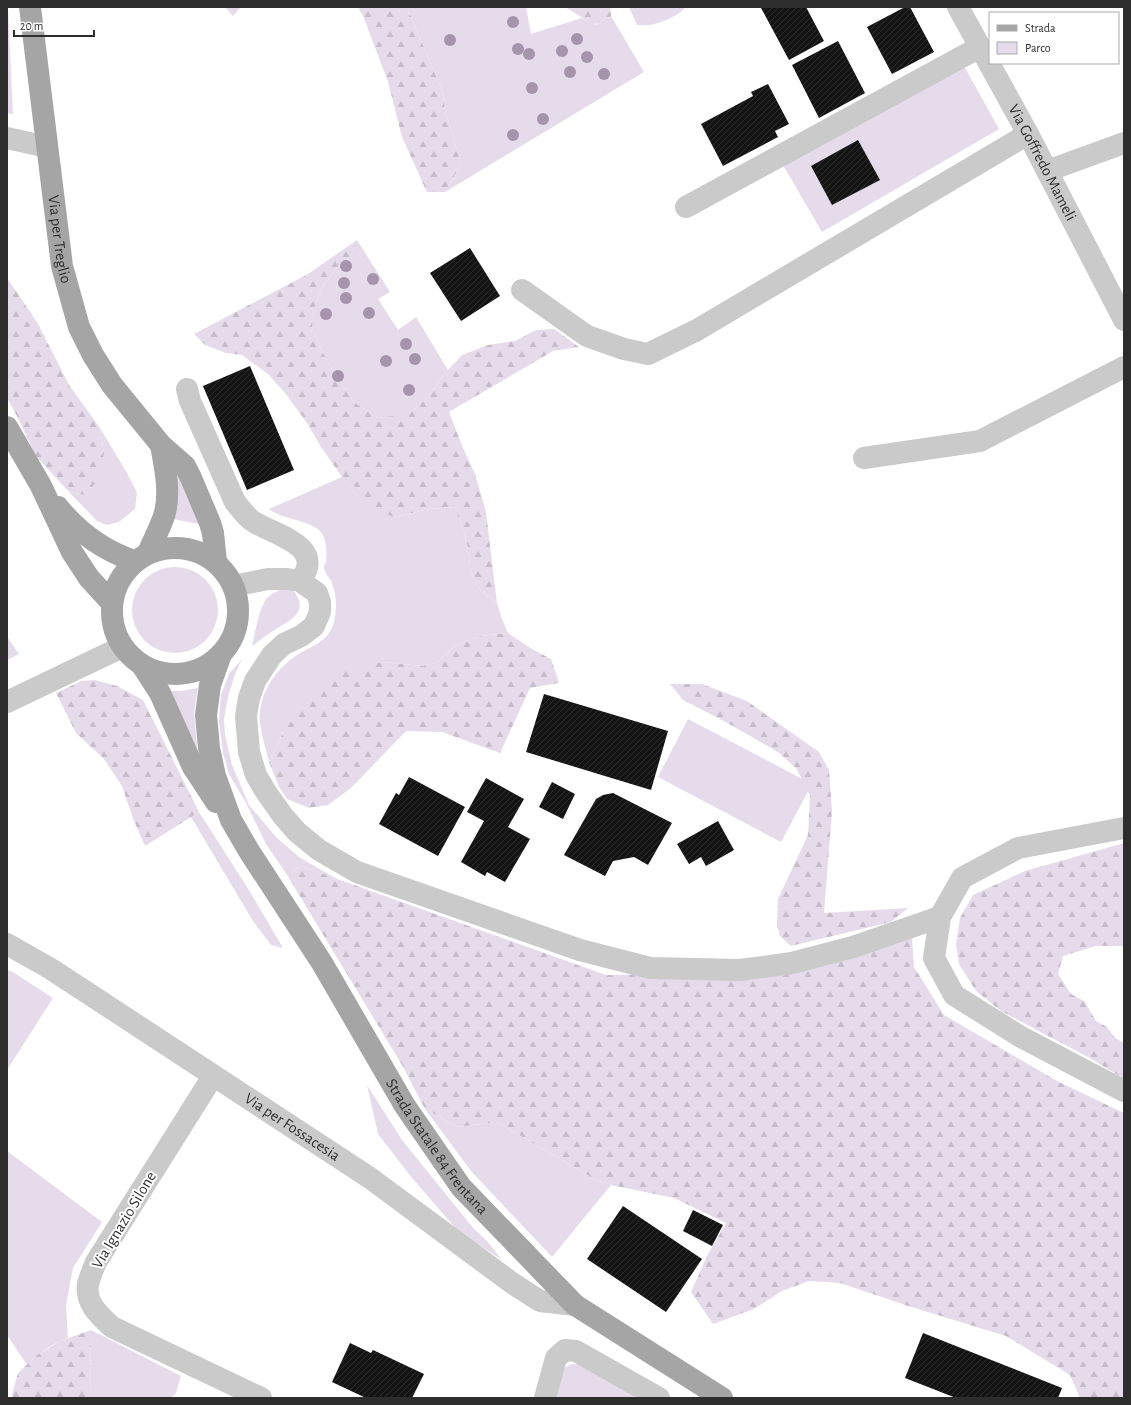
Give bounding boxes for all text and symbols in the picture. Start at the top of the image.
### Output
scale bar [14,12,94,38]
legend [989,12,1119,64]
text: 20 m [20,20,43,32]
text: Strada [1025,22,1056,34]
text: Parco [1025,42,1051,54]
street label: Via Goffredo Mameli [1005,102,1079,223]
street label: Via per Treglio [45,194,74,285]
street label: Strada Statale 84 Frentana [383,1076,491,1217]
street label: Via per Fossacesia [242,1090,343,1164]
street label: Via Ignazio Silone [89,1169,159,1271]

